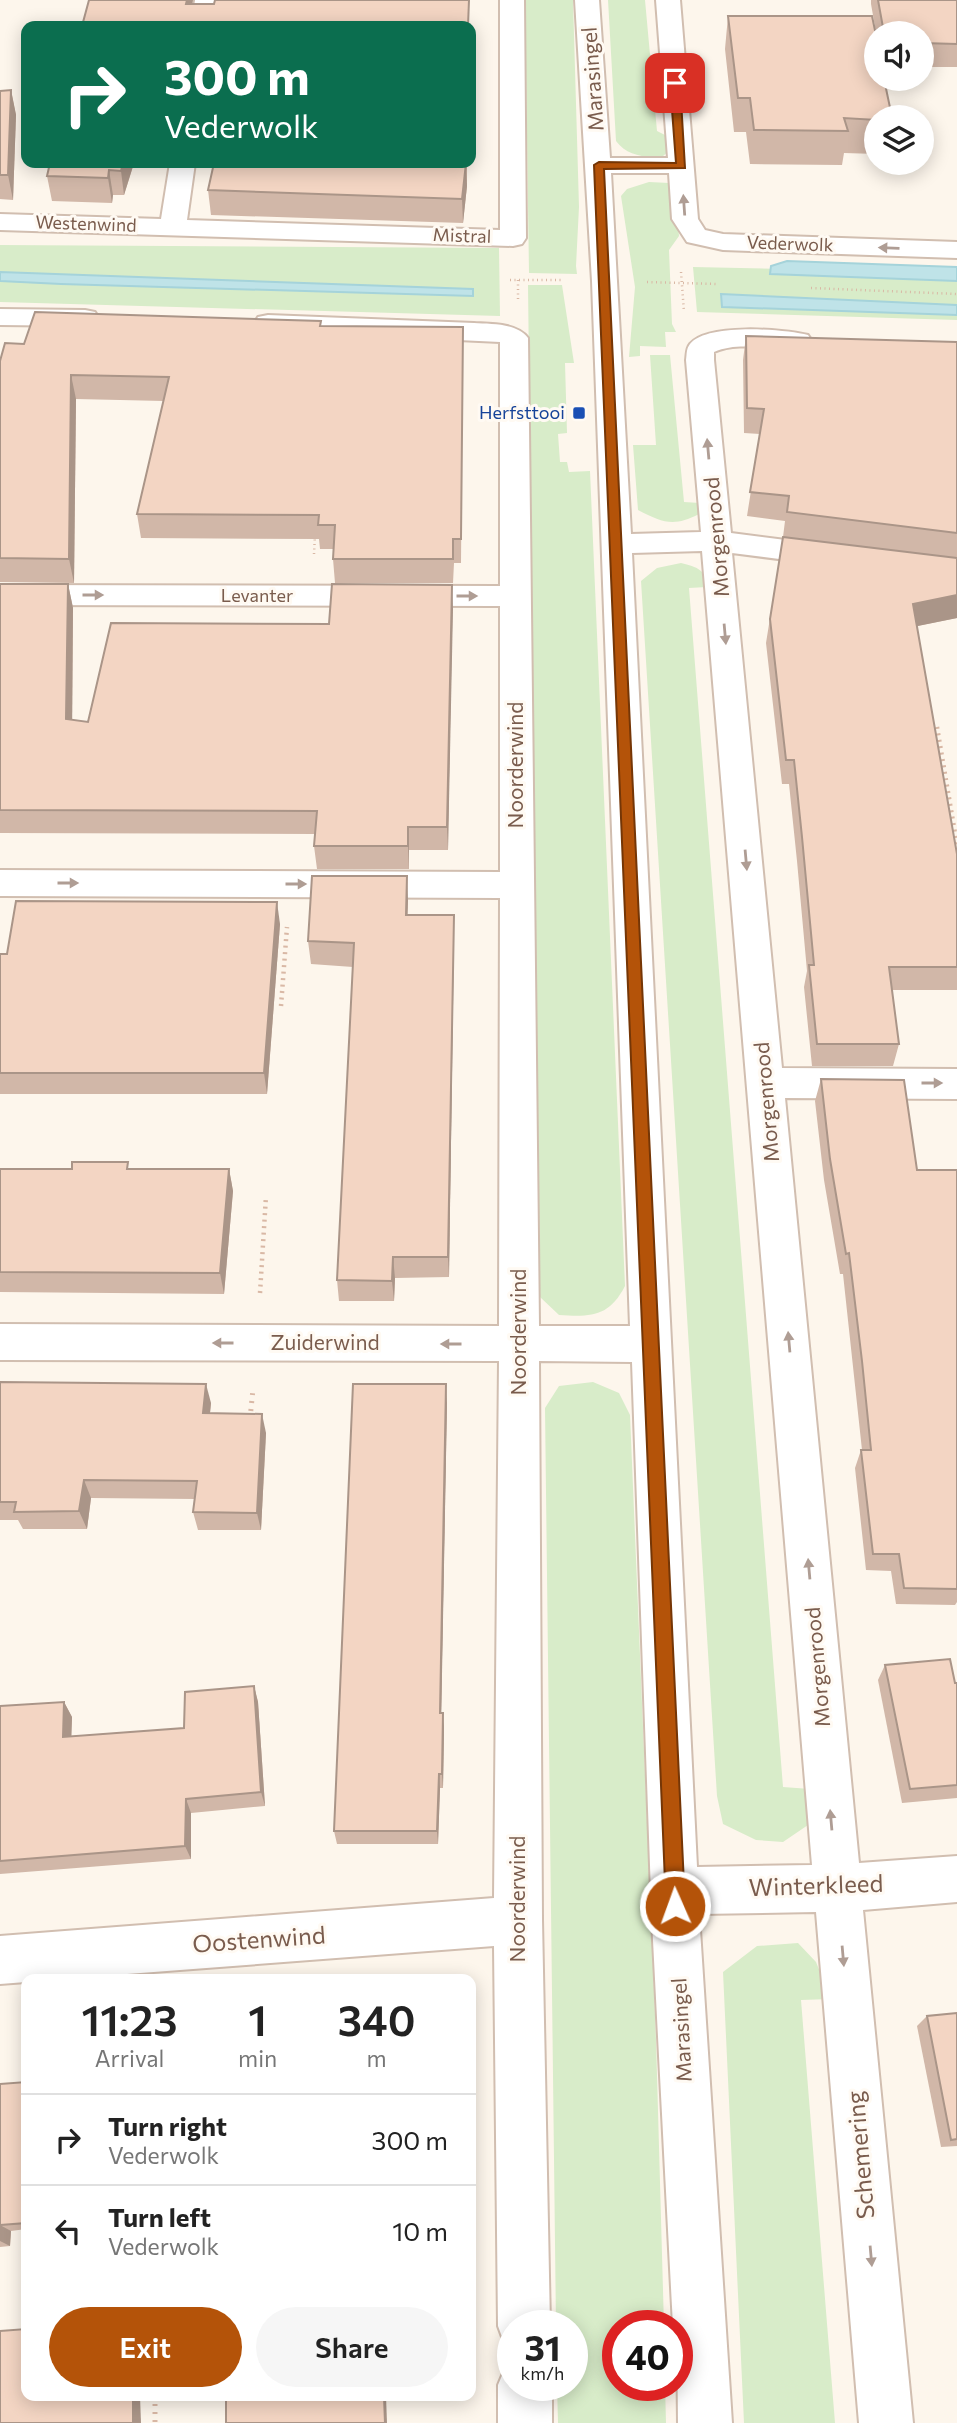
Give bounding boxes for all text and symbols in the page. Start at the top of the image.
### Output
map controls [864,21,934,175]
button: sound [864,21,934,91]
street label: Marasingel [575,26,608,132]
text: 300 m [164,45,310,105]
icon: right [49,49,140,140]
pin [645,53,705,113]
icon: arrive [656,64,694,102]
text: Vederwolk [164,105,318,145]
button: layers [864,105,934,175]
one-way arrow [678,194,689,216]
street label: Westenwind [35,210,137,236]
street label: Mistral [432,223,492,247]
street label: Vederwolk [746,230,834,256]
one-way arrow [878,242,900,253]
place label: Herfsttooi [479,401,565,423]
marker: Herfsttooi [571,405,587,421]
one-way arrow [703,438,714,460]
street label: Morgenrood [698,476,733,598]
street label: Levanter [221,584,293,606]
one-way arrow [82,589,104,601]
one-way arrow [456,590,478,602]
one-way arrow [720,623,731,645]
street label: Noorderwind [502,702,527,828]
one-way arrow [741,850,752,872]
one-way arrow [57,877,79,889]
one-way arrow [285,878,307,890]
street label: Morgenrood [748,1041,783,1163]
one-way arrow [921,1077,943,1089]
street label: Noorderwind [505,1269,530,1395]
street label: Zuiderwind [270,1329,380,1354]
one-way arrow [783,1331,794,1353]
one-way arrow [212,1337,234,1349]
one-way arrow [439,1338,461,1350]
one-way arrow [803,1558,814,1580]
street label: Morgenrood [799,1606,834,1728]
one-way arrow [825,1809,836,1831]
street label: Noorderwind [504,1836,529,1962]
street label: Winterkleed [748,1868,884,1901]
position arrow [638,1869,712,1943]
street label: Oostenwind [191,1919,326,1958]
one-way arrow [838,1945,849,1967]
street label: Marasingel [665,1977,696,2083]
text: 11:23 [82,1993,178,2045]
text: 1 [248,1993,267,2045]
text: 340 [338,1993,415,2045]
text: Arrival [95,2044,164,2072]
text: min [238,2044,277,2072]
text: m [367,2044,387,2072]
street label: Schemering [839,2090,880,2220]
text: Turn right [108,2110,227,2141]
icon: right [49,2121,87,2159]
text: 300 m [372,2124,448,2155]
text: Vederwolk [108,2141,219,2169]
text: Turn left [108,2201,211,2232]
icon: left [49,2212,87,2250]
text: 10 m [392,2215,448,2246]
text: Vederwolk [108,2232,219,2260]
one-way arrow [866,2245,877,2267]
button: Exit [49,2307,242,2387]
button: Share [256,2307,448,2387]
speed limit sign: 40 [602,2310,693,2401]
text: 31 [524,2325,561,2368]
text: km/h [521,2362,564,2384]

